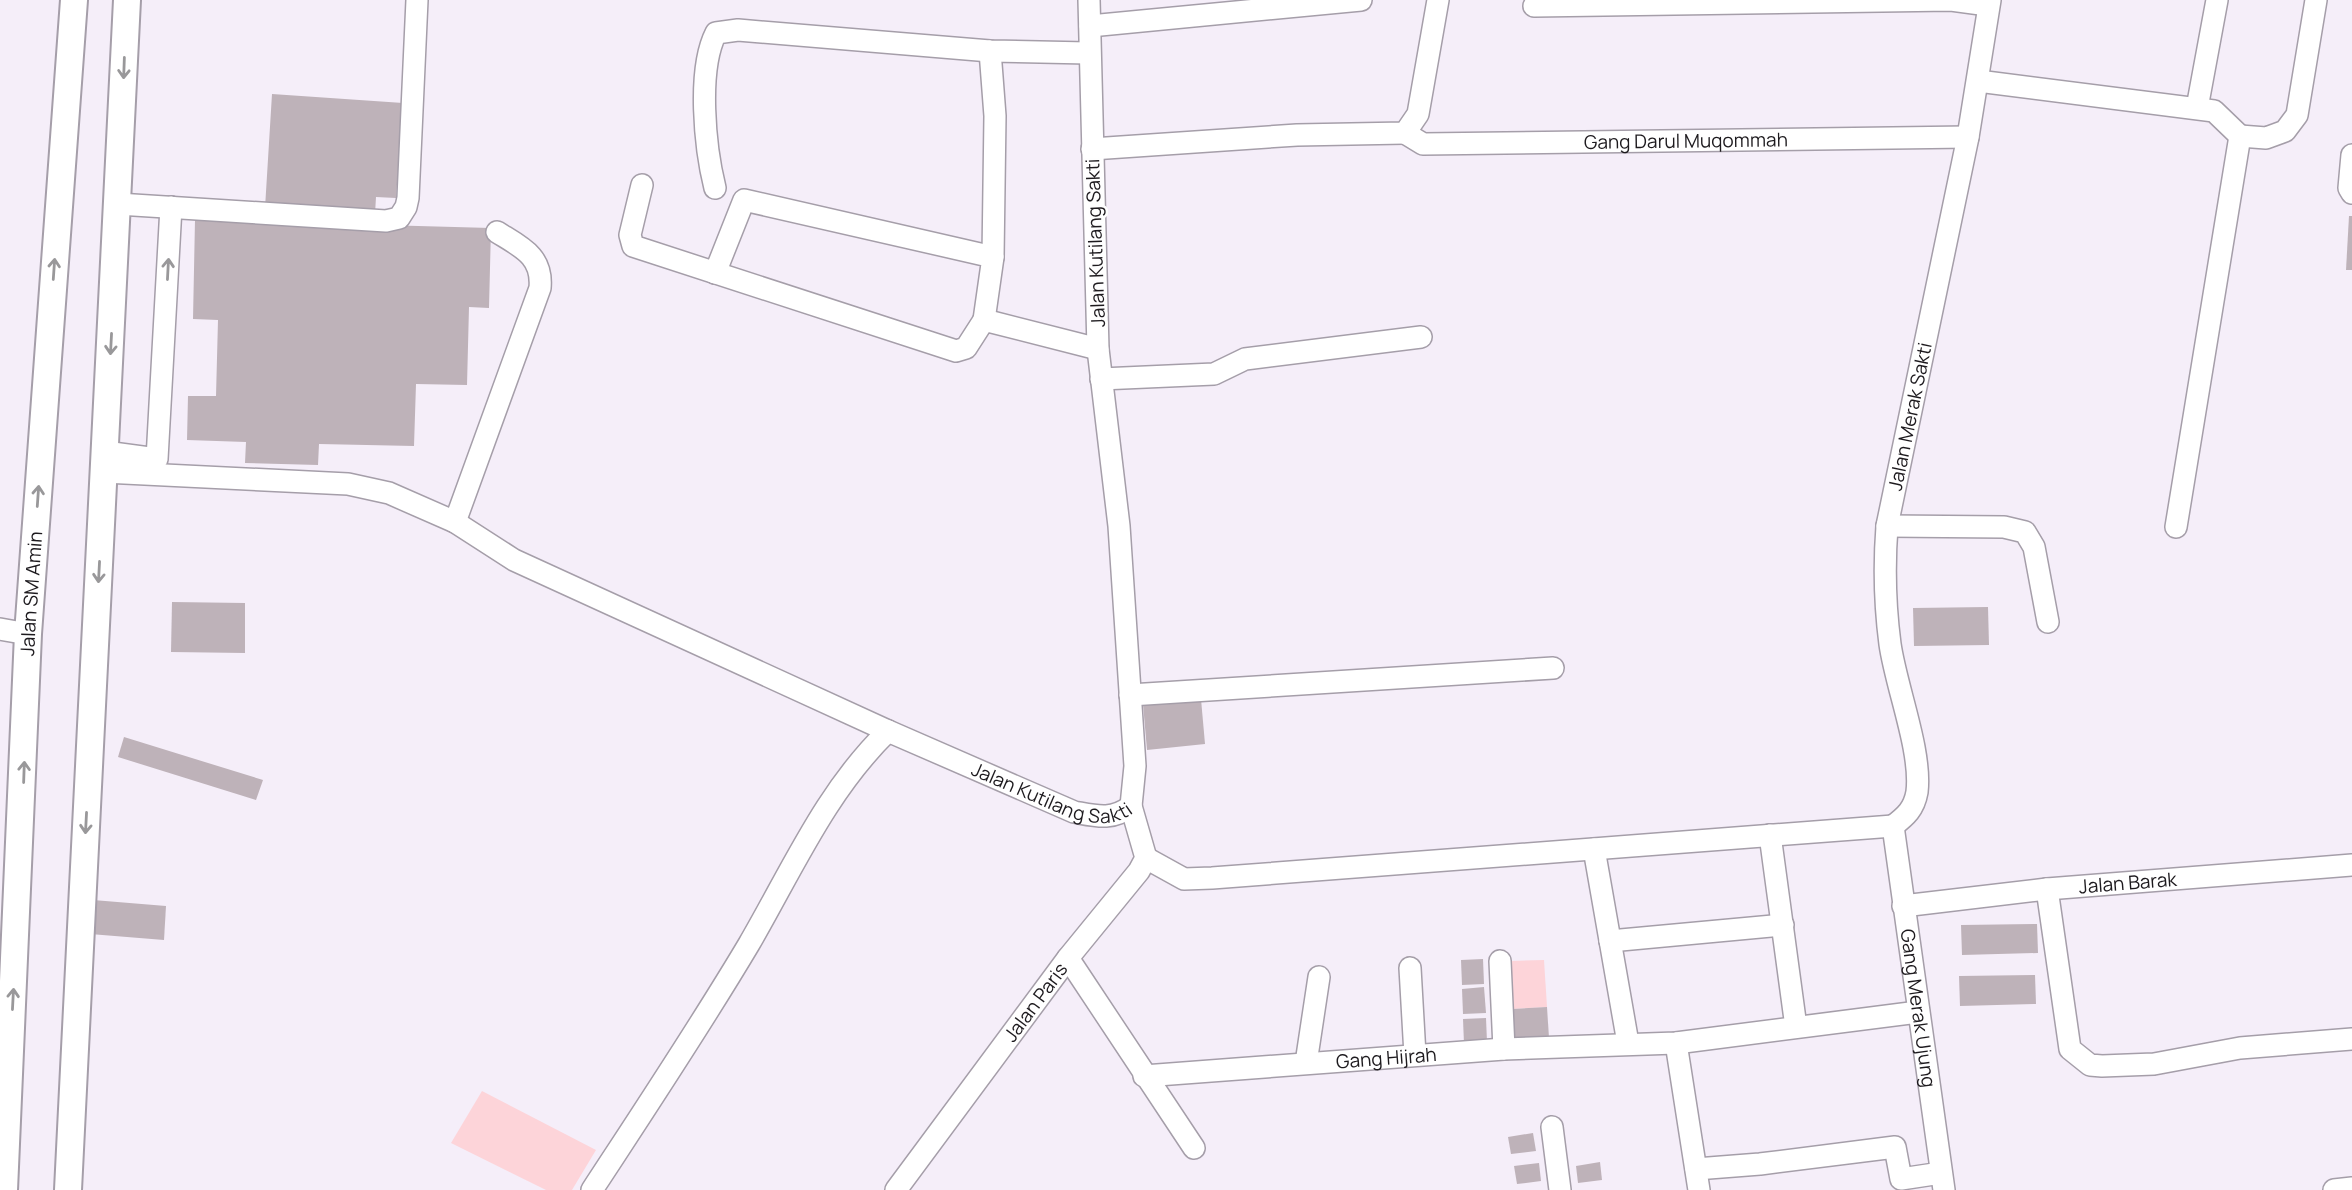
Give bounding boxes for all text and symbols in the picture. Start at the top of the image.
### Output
one-way arrow [117,56,130,79]
street label: Gang Darul Muqommah [1584,126,1788,155]
street label: Jalan Kutilang Sakti [1079,158,1111,328]
one-way arrow [48,258,61,281]
one-way arrow [162,258,175,281]
one-way arrow [105,333,118,356]
street label: Jalan Merak Sakti [1882,340,1938,493]
one-way arrow [32,485,45,508]
street label: Jalan SM Amin [14,530,48,657]
one-way arrow [92,560,105,583]
street label: Jalan Kutilang Sakti [968,756,1137,829]
one-way arrow [17,761,30,784]
one-way arrow [80,811,93,834]
street label: Jalan Barak [2078,866,2178,899]
street label: Gang Merak Ujung [1895,927,1942,1089]
street label: Jalan Paris [997,957,1073,1047]
one-way arrow [6,988,19,1011]
street label: Gang Hijrah [1335,1041,1438,1075]

